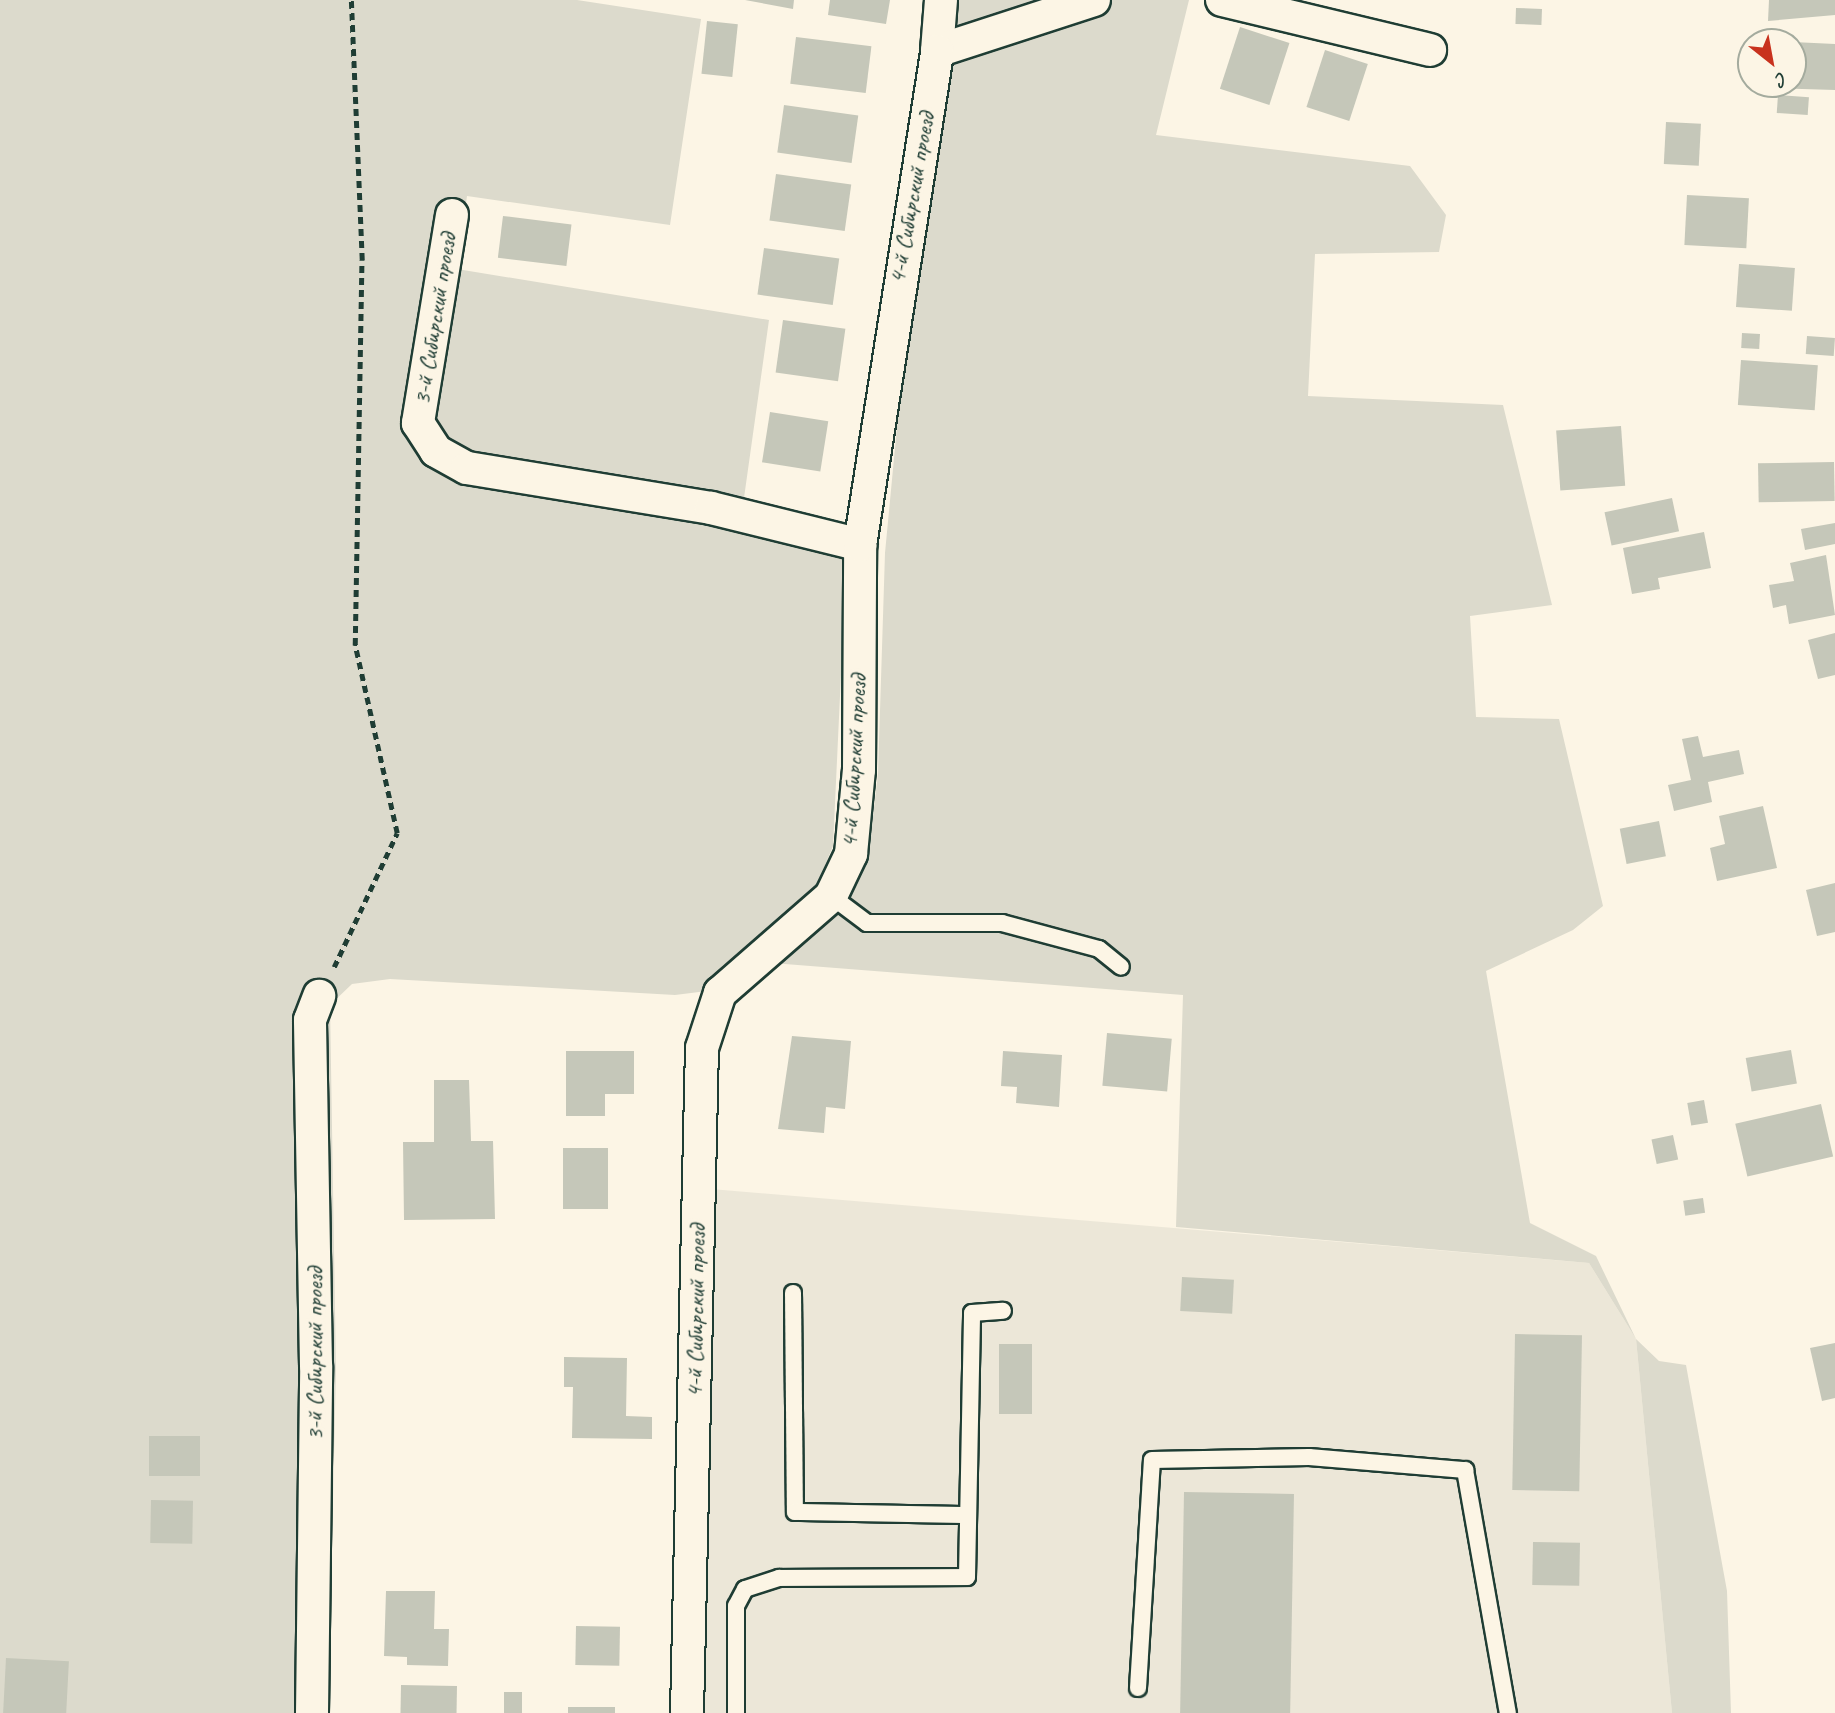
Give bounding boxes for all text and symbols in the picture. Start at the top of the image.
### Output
north arrow [1737,28,1807,98]
text: С [1772,67,1792,92]
street label: 4-й Сибирский проезд [883,110,941,286]
street label: 3-й Сибирский проезд [407,231,463,407]
street label: 4-й Сибирский проезд [835,674,873,848]
street label: 4-й Сибирский проезд [680,1224,712,1398]
street label: 3-й Сибирский проезд [301,1267,329,1441]

